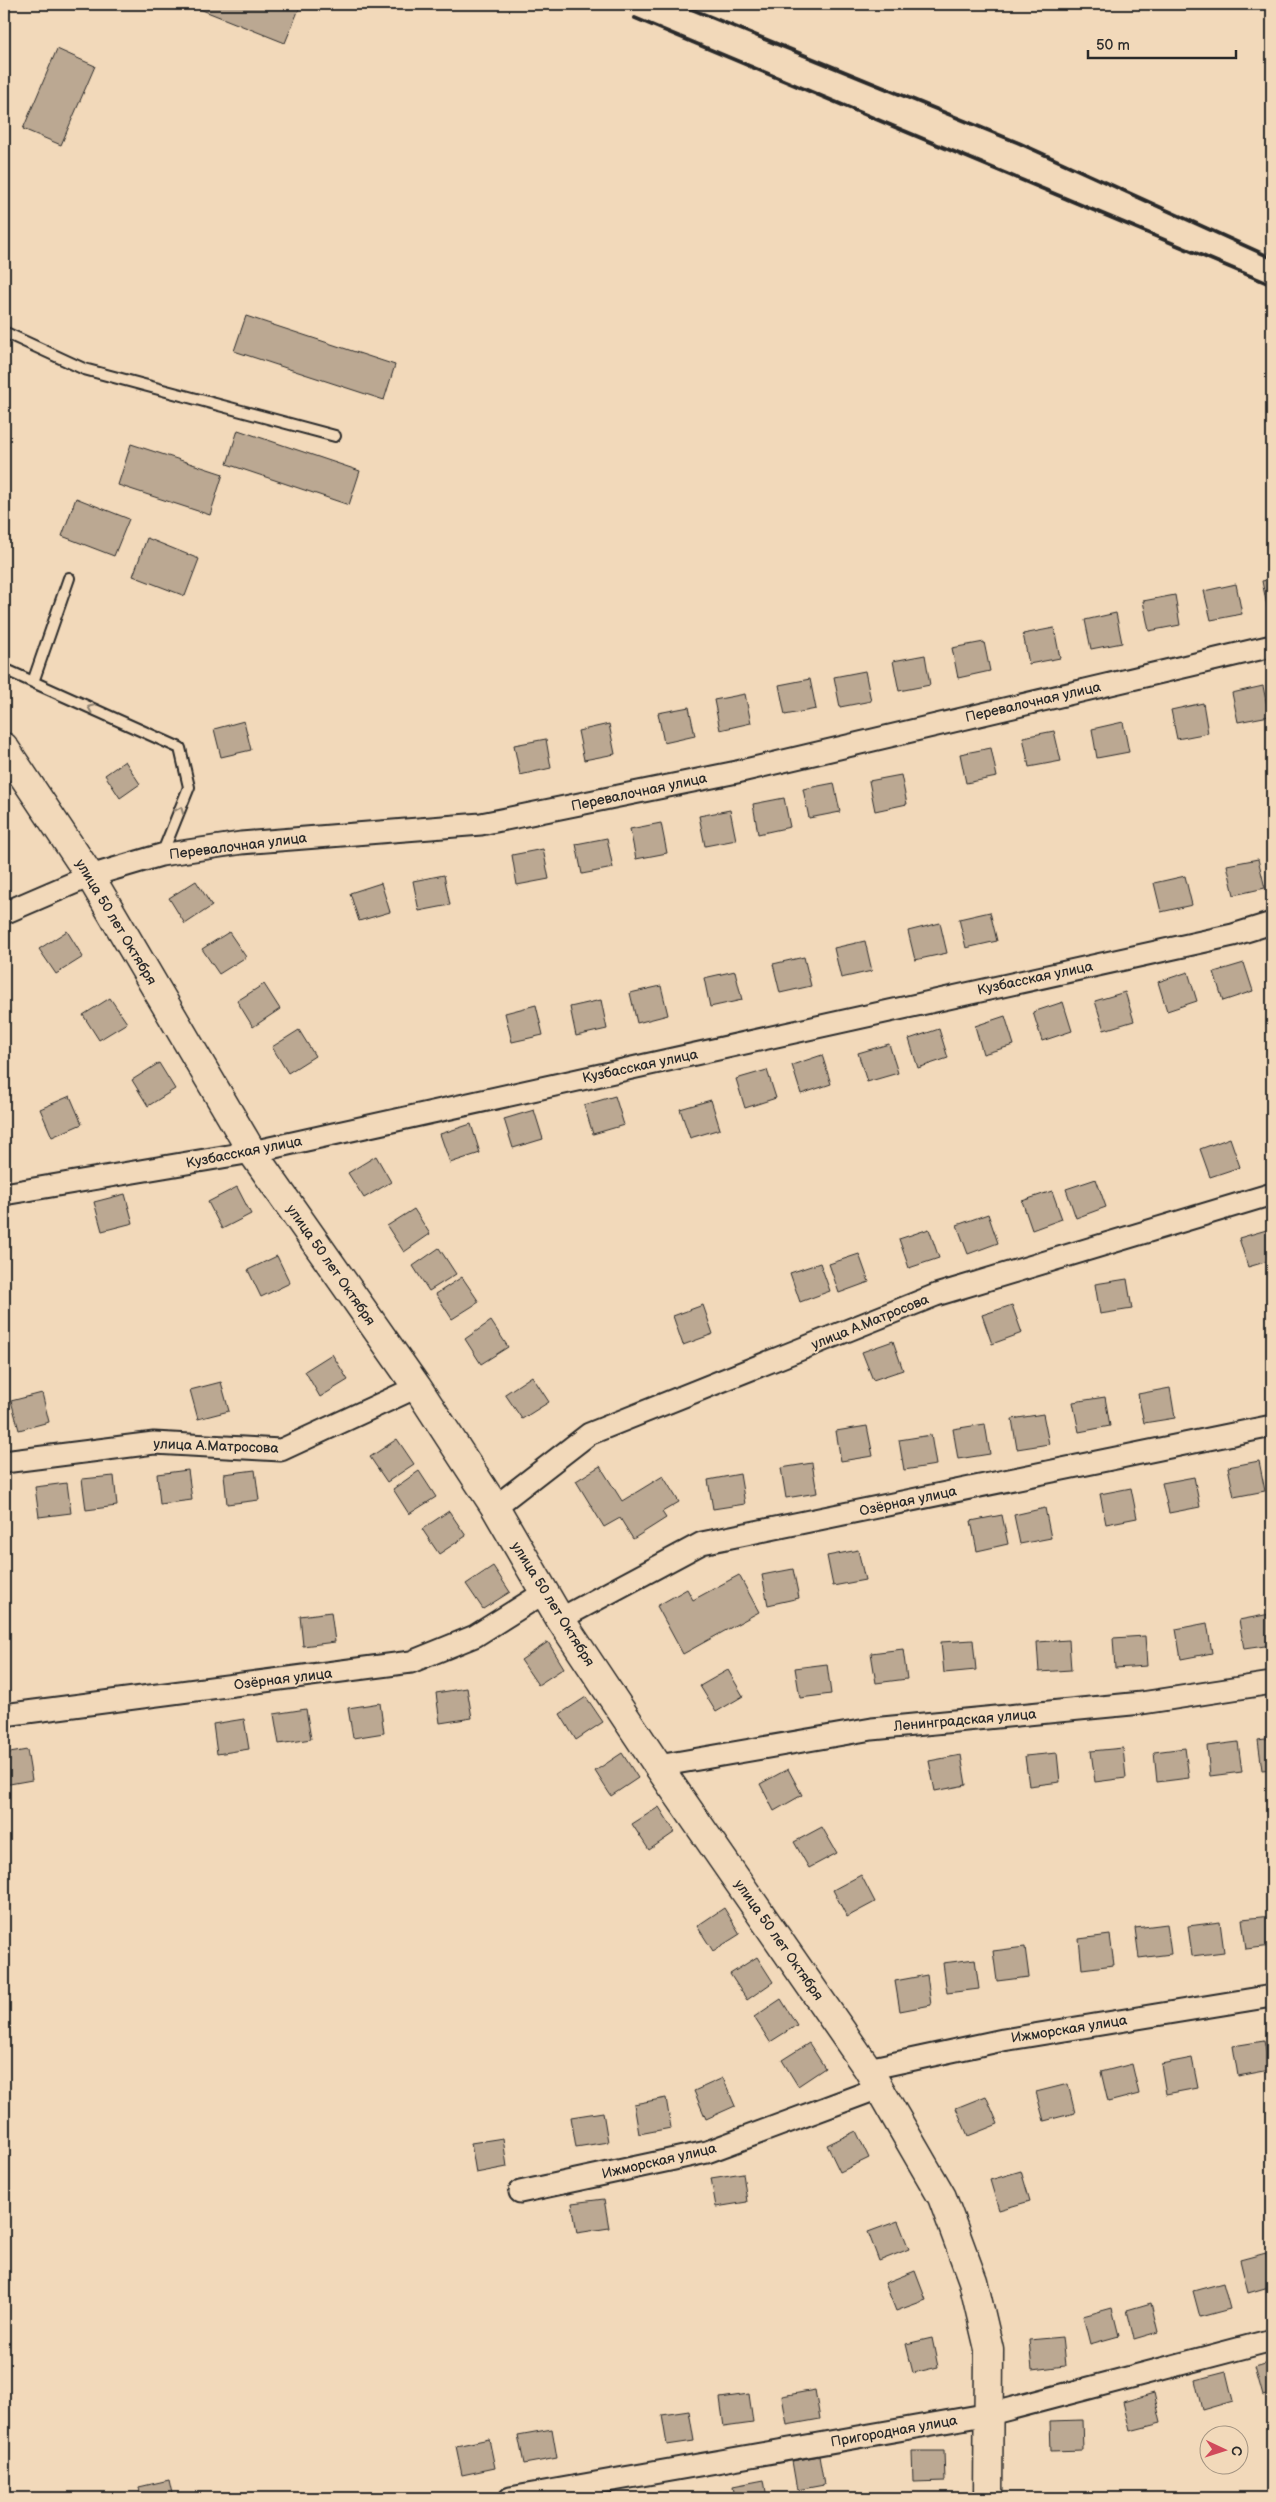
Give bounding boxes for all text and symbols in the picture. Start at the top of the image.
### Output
scale bar [1088,28,1236,60]
text: 50 m [1096,36,1130,55]
street label: Перевалочная улица [964,678,1103,726]
one-way arrow [87,704,96,714]
street label: Перевалочная улица [569,769,709,815]
one-way arrow [173,806,184,815]
street label: Перевалочная улица [168,829,309,863]
street label: улица 50 лет Октября [72,856,160,988]
street label: Кузбасская улица [976,957,1095,999]
street label: Кузбасская улица [581,1045,700,1087]
street label: Кузбасская улица [185,1132,304,1172]
street label: улица 50 лет Октября [283,1201,379,1329]
street label: улица А.Матросова [809,1290,932,1353]
street label: улица А.Матросова [153,1435,280,1457]
street label: Озёрная улица [858,1482,959,1520]
street label: улица 50 лет Октября [508,1539,598,1670]
street label: Озёрная улица [233,1664,334,1693]
street label: Ленинградская улица [892,1705,1038,1735]
street label: улица 50 лет Октября [731,1876,827,2004]
street label: Ижморская улица [1010,2011,1129,2047]
street label: Ижморская улица [600,2139,719,2182]
street label: Пригородная улица [829,2411,959,2451]
north arrow [1198,2424,1248,2474]
text: С [1228,2445,1245,2457]

